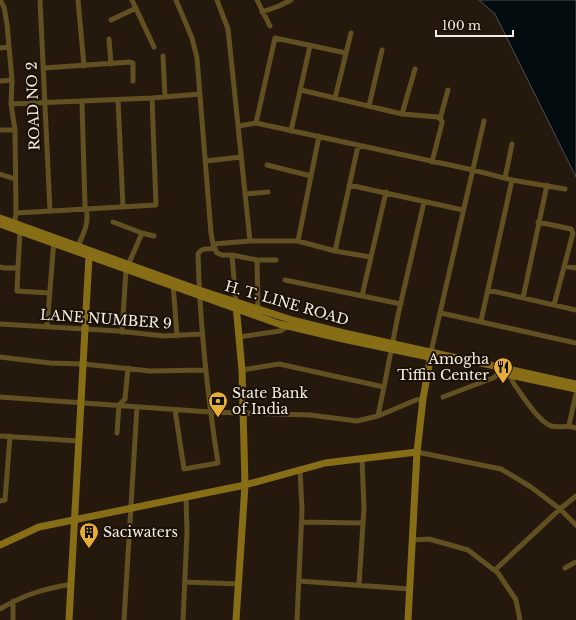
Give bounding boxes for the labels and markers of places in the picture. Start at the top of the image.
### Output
place label: Amogha Tiffin Center [397,350,489,384]
restaurant icon: Amogha Tiffin Center [492,356,514,384]
place label: State Bank of India [232,384,308,418]
bank icon: State Bank of India [207,390,229,418]
building icon: Saciwaters [78,521,100,549]
place label: Saciwaters [103,523,178,541]

